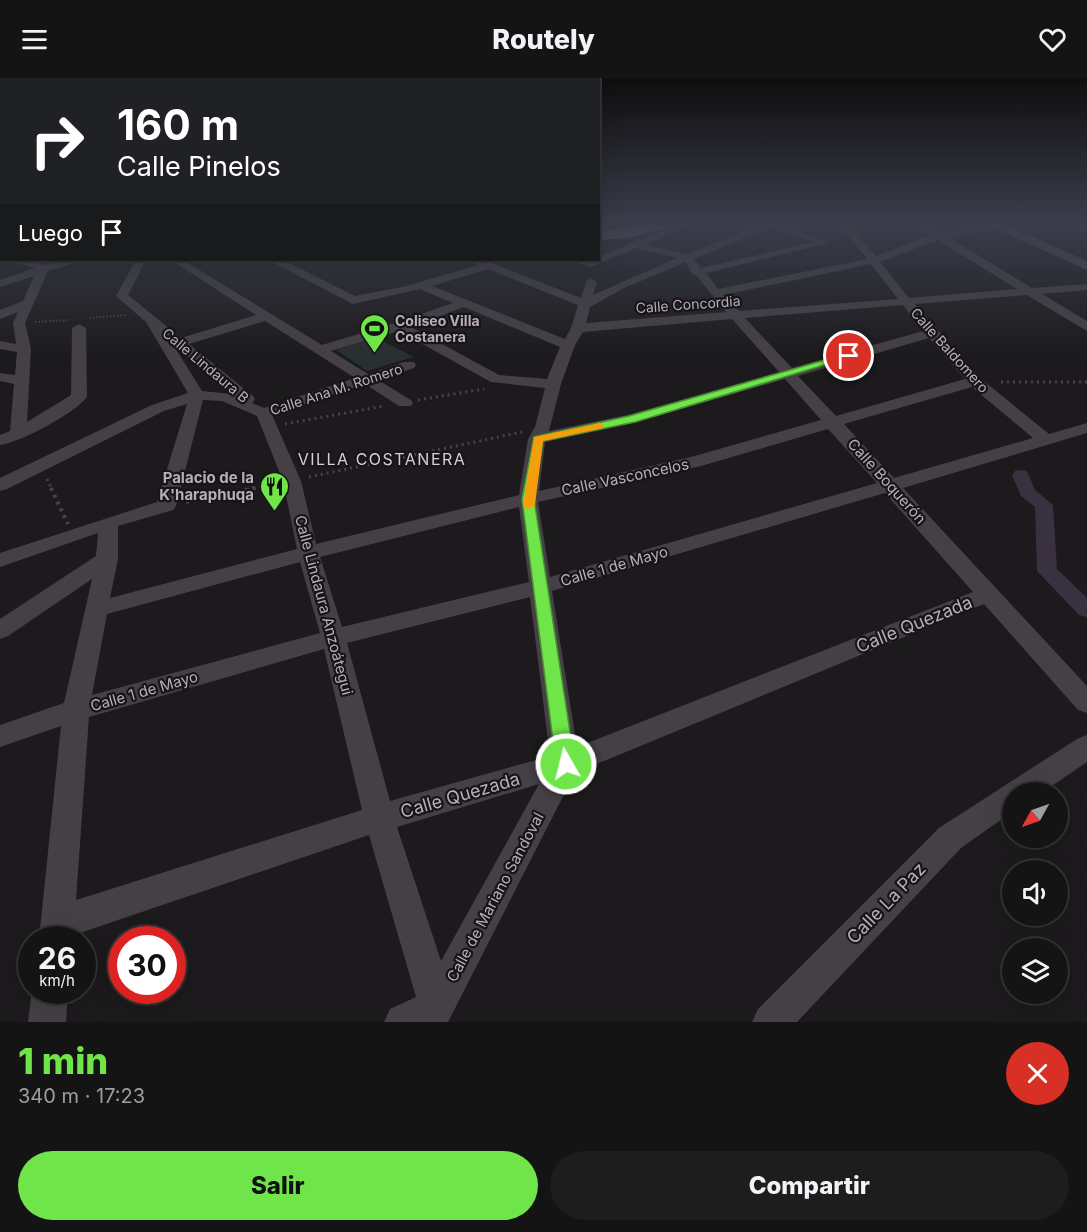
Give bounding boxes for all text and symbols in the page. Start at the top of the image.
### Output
icon: menu [18,23,51,56]
text: Routely [492,23,595,56]
icon: heart [1036,23,1069,56]
text: 160 m [117,99,239,150]
icon: right [18,102,96,180]
text: Calle Pinelos [117,150,281,183]
icon: arrive [95,216,128,249]
text: Luego [18,220,83,246]
street label: Calle Concordia [635,292,741,316]
street label: Calle Baldomero [907,304,993,396]
sports icon: Coliseo Villa Costanera [358,312,390,354]
place label: Coliseo Villa Costanera [395,312,480,345]
street label: Calle Lindaura B [159,324,253,406]
pin [823,330,874,381]
icon: arrive [832,339,865,372]
street label: Calle Ana M. Romero [268,360,404,418]
street label: Calle Boquerón [844,434,930,528]
district label: VILLA COSTANERA [298,449,466,469]
street label: Calle Vasconcelos [560,454,691,500]
place label: Palacio de la K'haraphuqa [159,468,254,504]
restaurant icon: Palacio de la K'haraphuqa [259,470,291,512]
street label: Calle Lindaura Anzoátegui [291,513,357,697]
street label: Calle 1 de Mayo [558,542,670,590]
street label: Calle Quezada [853,591,975,657]
street label: Calle 1 de Mayo [88,667,200,715]
position arrow [534,732,598,796]
street label: Calle Quezada [398,768,522,822]
north arrow [1002,782,1068,848]
map controls [1002,782,1068,1004]
street label: Calle de Mariano Sandoval [442,809,548,985]
street label: Calle La Paz [842,858,930,948]
button: sound [1002,860,1068,926]
speed limit sign: 30 [108,926,186,1004]
button: layers [1002,938,1068,1004]
text: 26 [38,940,76,976]
text: km/h [39,971,75,990]
text: 1 min [18,1039,108,1083]
button: close [1006,1042,1069,1105]
text: 340 m · 17:23 [18,1084,145,1108]
button: Salir [18,1151,538,1220]
button: Compartir [550,1151,1069,1220]

